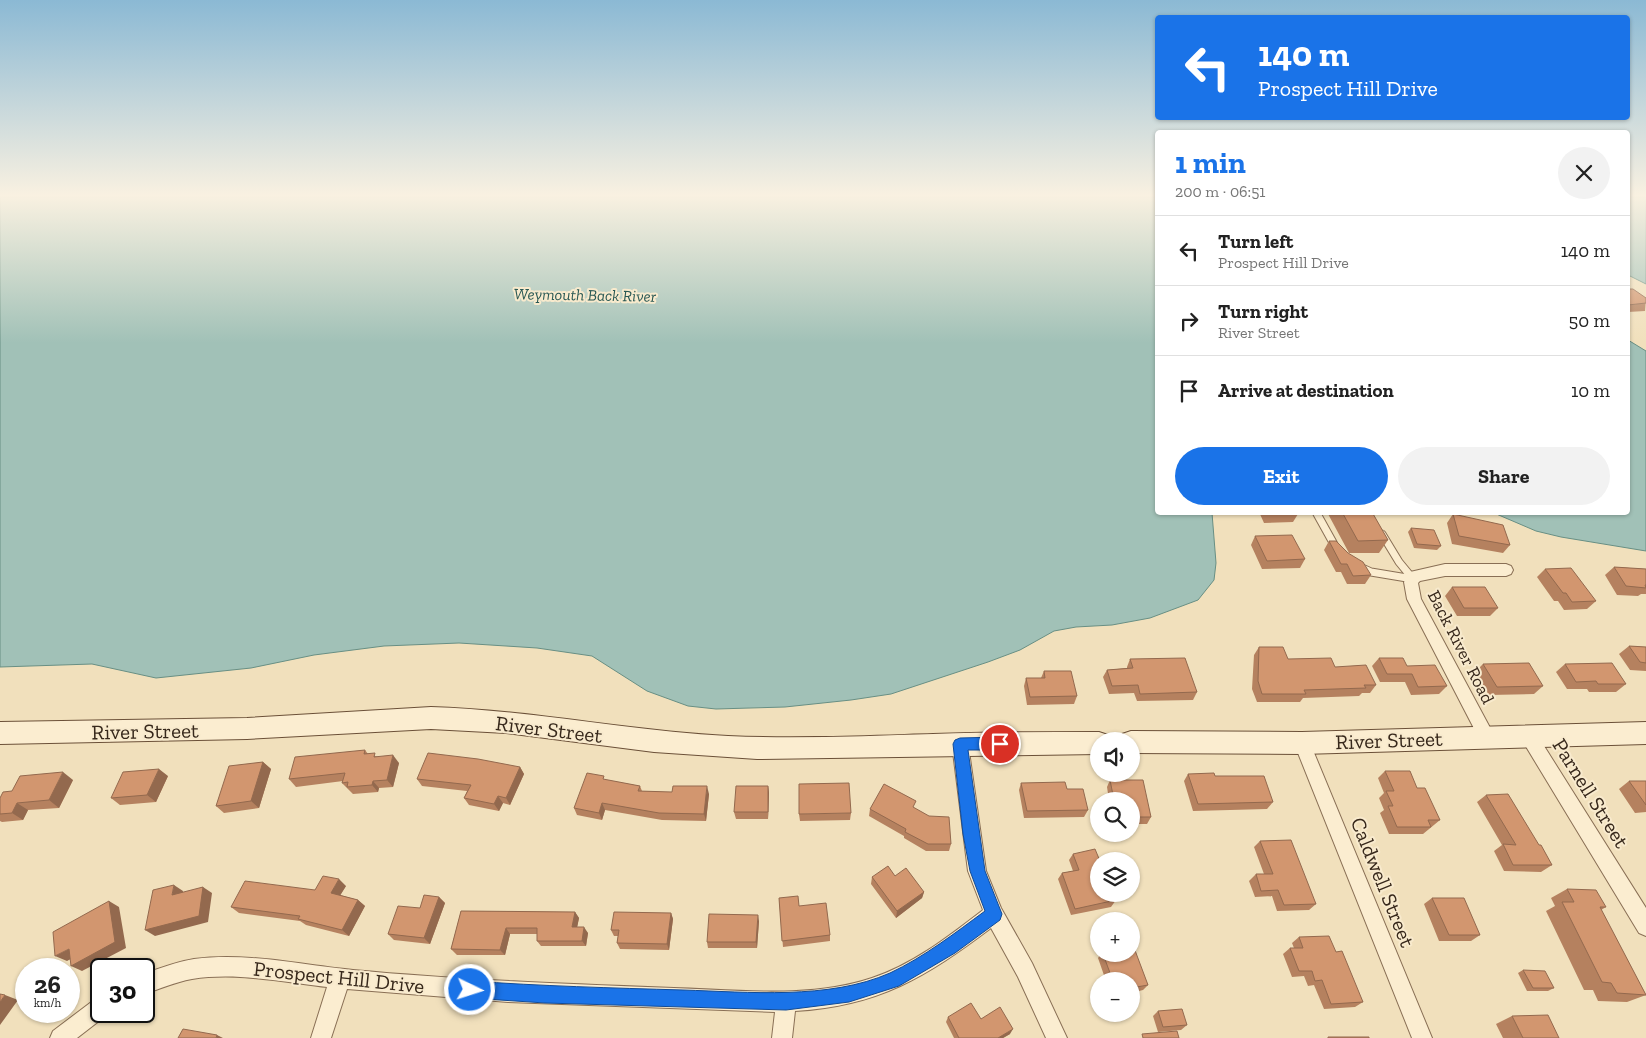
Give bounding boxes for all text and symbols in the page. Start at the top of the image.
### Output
text: 140 m [1258,33,1349,75]
icon: left [1175,35,1240,100]
text: Prospect Hill Drive [1258,75,1438,102]
text: 1 min [1175,145,1246,181]
button: close [1558,147,1610,199]
text: 200 m · 06:51 [1175,182,1266,201]
text: Turn left [1218,230,1293,253]
icon: left [1175,237,1203,265]
text: 140 m [1561,239,1610,262]
text: Prospect Hill Drive [1218,253,1349,272]
water label: Weymouth Back River [514,284,657,306]
text: Turn right [1218,300,1308,323]
icon: right [1175,307,1203,335]
text: 50 m [1569,309,1610,332]
text: River Street [1218,323,1300,342]
icon: arrive [1175,377,1203,405]
text: Arrive at destination [1218,379,1394,402]
text: 10 m [1571,379,1610,402]
button: Exit [1175,447,1388,505]
button: Share [1398,447,1610,505]
street label: Back River Road [1423,586,1499,708]
street label: River Street [494,710,604,748]
street label: River Street [91,718,199,744]
pin [979,723,1021,765]
street label: River Street [1335,726,1443,754]
icon: arrive [986,730,1014,758]
map controls [1090,732,1140,1022]
button: sound [1090,732,1140,782]
street label: Parnell Street [1548,734,1635,852]
button: search [1090,792,1140,842]
street label: Caldwell Street [1346,814,1420,951]
button: layers [1090,852,1140,902]
button: + [1090,912,1140,962]
street label: Prospect Hill Drive [252,956,426,998]
speed limit sign: 30 [90,958,155,1023]
position arrow [443,963,495,1015]
text: 26 [34,969,61,999]
button: − [1090,972,1140,1022]
text: km/h [34,996,61,1010]

